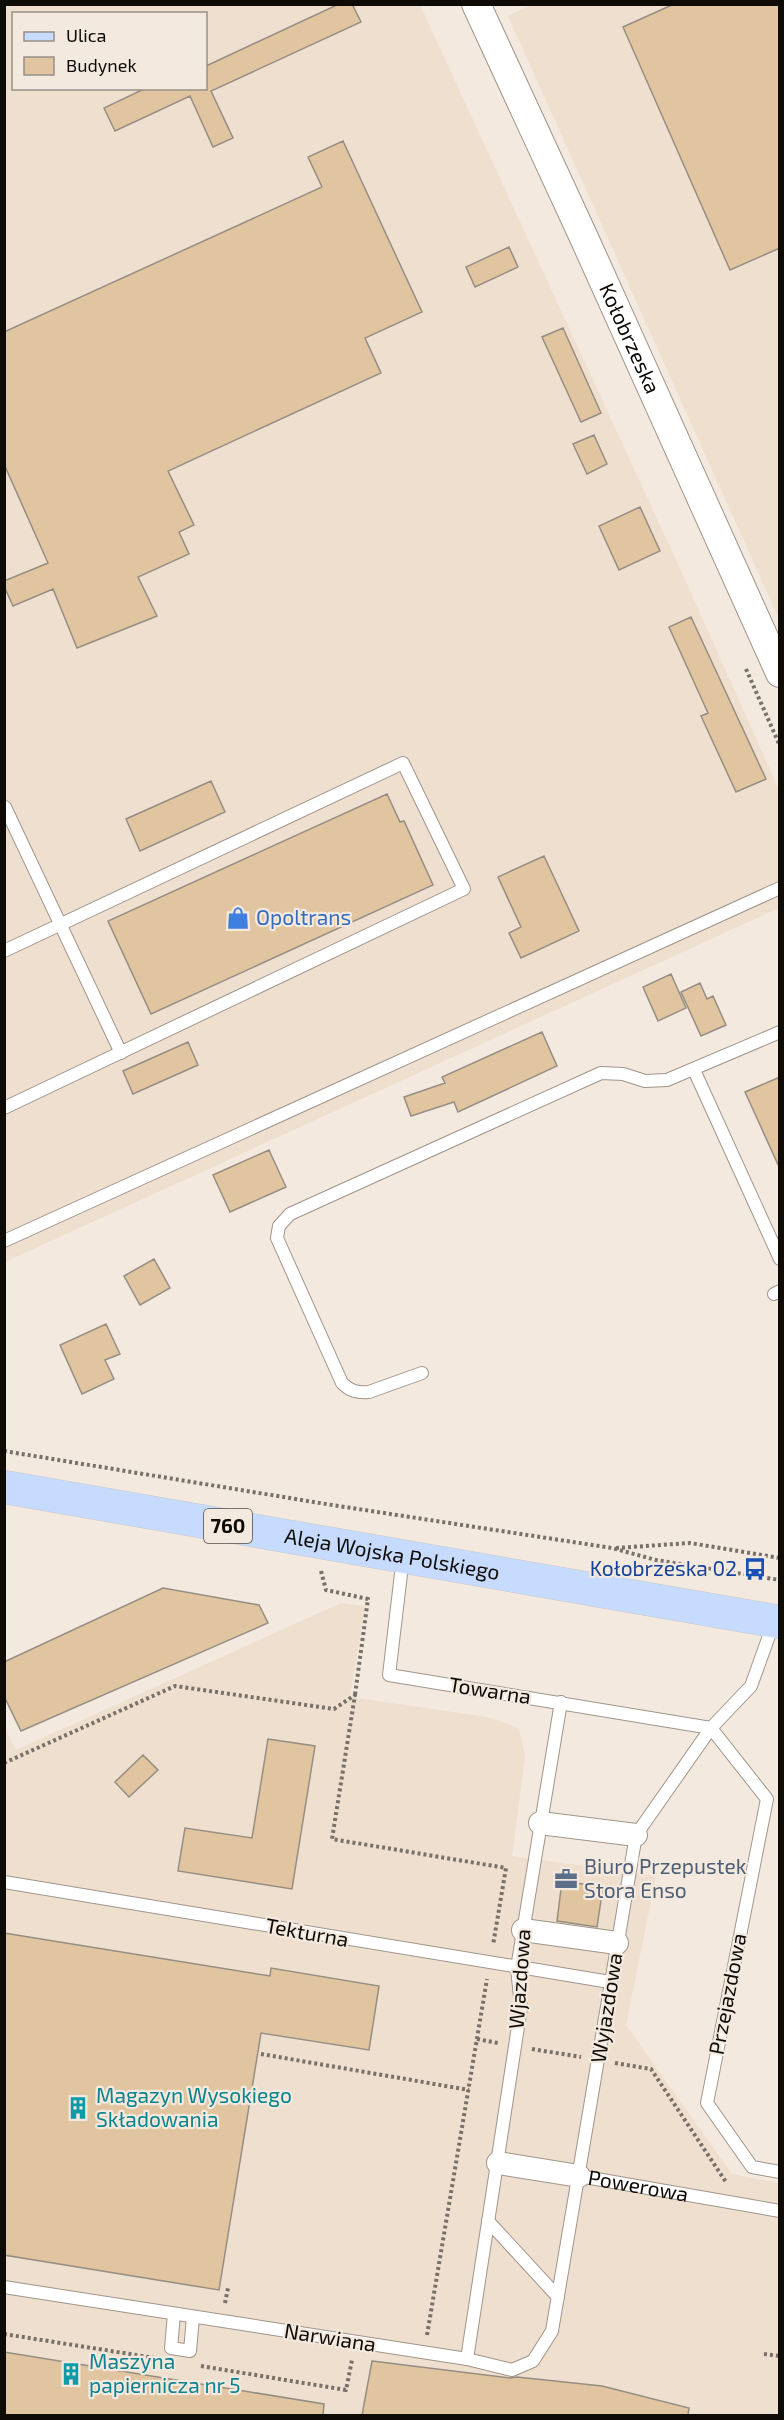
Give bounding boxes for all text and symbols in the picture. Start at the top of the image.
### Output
legend [12,12,207,90]
text: Ulica [66,24,106,46]
text: Budynek [66,54,137,76]
street label: Kołobrzeska [595,279,666,397]
place label: Opoltrans [256,904,351,929]
shop icon: Opoltrans [225,905,251,931]
road number: 760 [204,1509,252,1543]
street label: Aleja Wojska Polskiego [283,1522,502,1584]
place label: Kołobrzeska 02 [590,1555,737,1580]
bus stop icon: Kołobrzeska 02 [742,1556,768,1582]
street label: Towarna [447,1671,533,1708]
place label: Biuro Przepustek Stora Enso [584,1853,747,1902]
office icon: Biuro Przepustek Stora Enso [553,1866,579,1892]
street label: Tekturna [264,1912,351,1951]
street label: Wjazdowa [503,1928,535,2030]
street label: Przejazdowa [703,1931,752,2057]
street label: Wyjazdowa [584,1951,628,2065]
place label: Magazyn Wysokiego Składowania [96,2082,292,2131]
building icon: Magazyn Wysokiego Składowania [65,2095,91,2121]
street label: Powerowa [586,2164,691,2206]
street label: Narwiana [283,2317,378,2356]
place label: Maszyna papiernicza nr 5 [89,2348,241,2397]
building icon: Maszyna papiernicza nr 5 [58,2361,84,2387]

